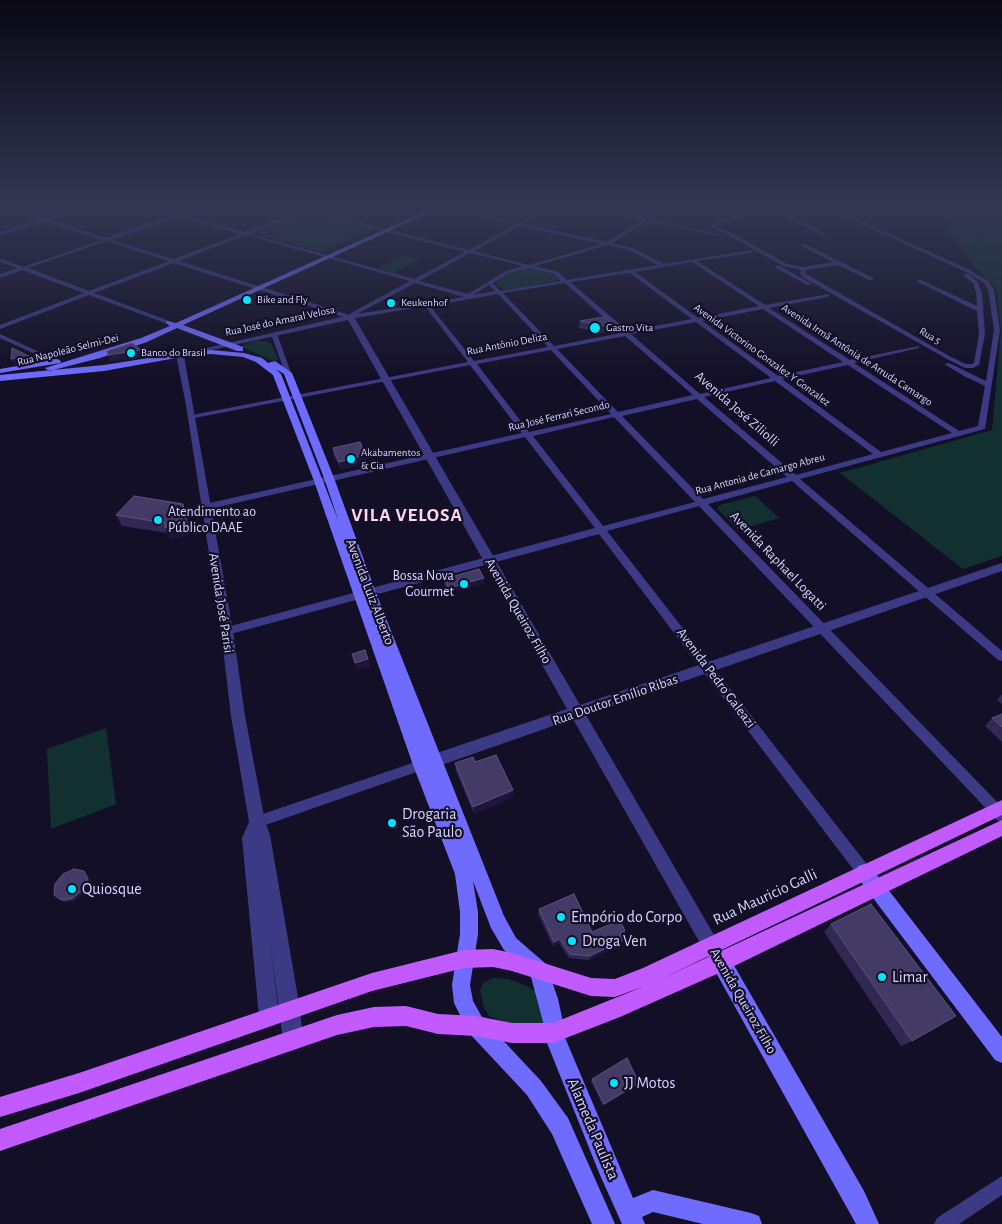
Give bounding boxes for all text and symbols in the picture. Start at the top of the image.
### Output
place label: Bike and Fly [257,293,308,307]
marker: Bike and Fly [241,294,253,306]
place label: Keukenhof [401,296,447,310]
marker: Keukenhof [385,297,397,309]
street label: Avenida Victorino Gonzalez Y Gonzalez [691,301,833,409]
street label: Avenida Irmã Antônia de Arruda Camargo [779,301,935,409]
street label: Rua José do Amaral Velosa [224,303,336,339]
marker: Gastro Vita [588,321,602,335]
place label: Gastro Vita [606,321,653,335]
street label: Rua 5 [917,325,943,347]
street label: Rua Antônio Deliza [466,330,548,358]
street label: Rua Napoleão Selmi-Dei [16,331,120,369]
place label: Banco do Brasil [141,346,206,360]
marker: Banco do Brasil [125,347,137,359]
street label: Avenida José Ziliolli [691,368,783,450]
street label: Rua José Ferrari Secondo [507,398,611,434]
place label: Akabamentos & Cia [361,446,420,472]
street label: Rua Antonia de Camargo Abreu [694,450,826,498]
marker: Akabamentos & Cia [345,453,357,465]
place label: Atendimento ao Público DAAE [168,504,256,536]
district label: VILA VELOSA [350,504,464,526]
street label: Avenida Raphael Logatti [726,508,830,614]
marker: Atendimento ao Público DAAE [152,514,164,526]
street label: Avenida Luiz Alberto [342,537,398,647]
street label: Avenida José Parisi [205,552,237,654]
street label: Avenida Queiroz Filho [481,555,555,667]
place label: Bossa Nova Gourmet [392,568,454,600]
marker: Bossa Nova Gourmet [458,578,470,590]
street label: Avenida Pedro Galeazi [673,625,759,731]
street label: Rua Doutor Emílio Ribas [550,671,680,729]
place label: Drogaria São Paulo [402,804,462,842]
marker: Drogaria São Paulo [386,817,398,829]
street label: Rua Mauricio Galli [710,864,820,930]
place label: Quiosque [82,879,142,899]
marker: Quiosque [66,883,78,895]
place label: Empório do Corpo [571,907,682,927]
marker: Empório do Corpo [555,911,567,923]
place label: Droga Ven [582,931,647,951]
marker: Droga Ven [566,935,578,947]
street label: Avenida Queiroz Filho [706,945,780,1057]
place label: Limar [892,967,928,987]
marker: Limar [876,971,888,983]
place label: JJ Motos [624,1073,675,1093]
street label: Alameda Paulista [563,1075,623,1183]
marker: JJ Motos [608,1077,620,1089]

